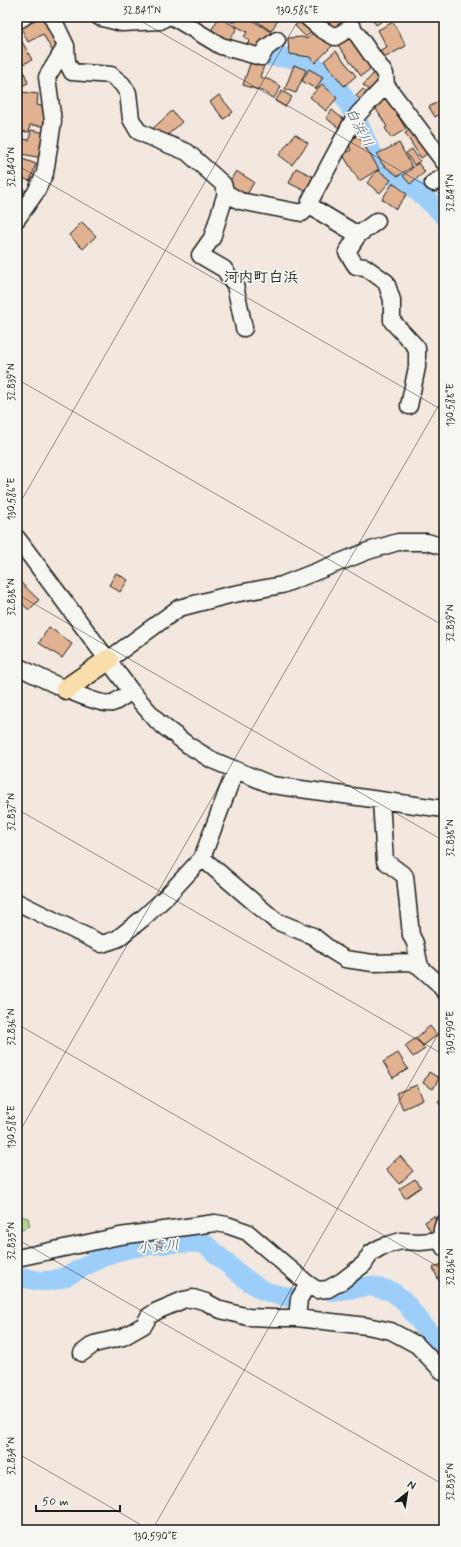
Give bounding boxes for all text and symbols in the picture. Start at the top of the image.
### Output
text: 32.841°N [123,4,161,18]
text: 130.586°E [276,4,318,18]
water label: 白浜川 [341,105,377,150]
text: 32.840°N [5,147,19,187]
text: 32.841°N [444,174,458,212]
district label: 河内町白浜 [223,268,299,288]
text: 32.839°N [5,363,19,401]
text: 130.588°E [444,383,458,427]
text: 130.586°E [5,478,19,520]
text: 32.838°N [5,578,19,616]
text: 32.839°N [444,604,458,642]
text: 32.837°N [5,793,19,831]
text: 32.838°N [444,819,458,857]
text: 32.836°N [5,1008,19,1045]
text: 130.590°E [444,1011,458,1055]
text: 130.588°E [5,1105,19,1149]
text: 32.835°N [5,1222,19,1260]
water label: 小責川 [136,1236,180,1258]
text: 32.836°N [444,1248,458,1285]
text: 32.834°N [5,1437,19,1475]
text: 32.835°N [444,1463,458,1501]
north arrow [387,1473,427,1513]
text: N [405,1477,418,1493]
scale bar [36,1487,120,1513]
text: 50 m [42,1494,69,1510]
text: 130.590°E [133,1530,177,1544]

